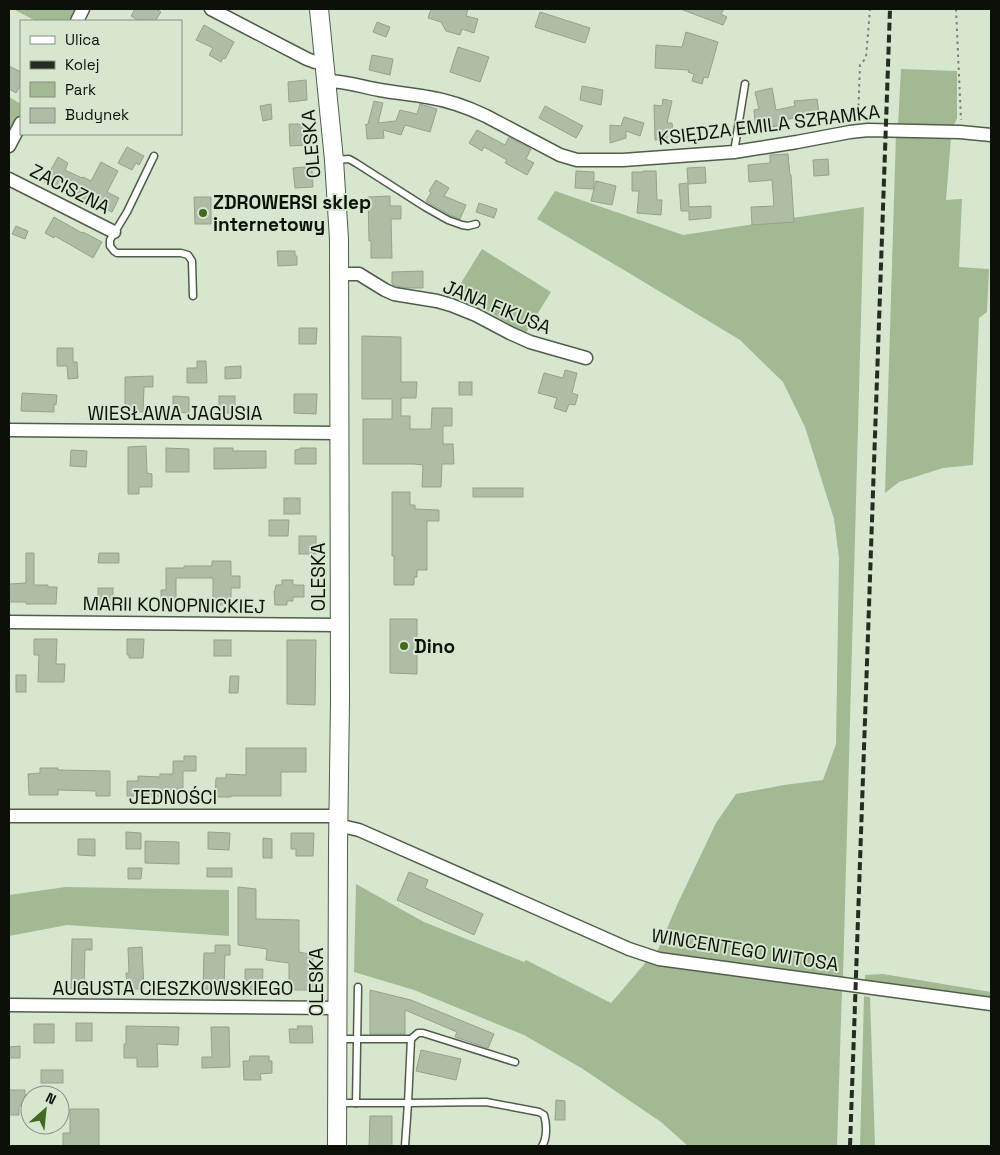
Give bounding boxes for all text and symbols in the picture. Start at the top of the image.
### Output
legend [20,20,182,135]
text: Ulica [65,30,100,49]
text: Kolej [65,55,99,74]
text: Park [65,80,96,99]
street label: KSIĘDZA EMILA SZRAMKA [657,99,882,151]
text: Budynek [65,105,129,124]
street label: OLESKA [296,109,326,179]
street label: ZACISZNA [26,158,114,220]
place label: ZDROWERSI sklep internetowy [213,190,371,237]
marker: ZDROWERSI sklep internetowy [197,207,209,219]
street label: JANA FIKUSA [439,274,555,340]
street label: WIESŁAWA JAGUSIA [87,401,263,426]
street label: OLESKA [306,542,331,612]
street label: MARII KONOPNICKIEJ [82,591,266,619]
place label: Dino [414,634,455,659]
marker: Dino [398,640,410,652]
street label: JEDNOŚCI [129,785,217,810]
street label: WINCENTEGO WITOSA [650,923,841,977]
street label: OLESKA [304,947,329,1017]
street label: AUGUSTA CIESZKOWSKIEGO [52,976,294,1001]
north arrow [20,1085,70,1135]
text: N [43,1088,59,1109]

